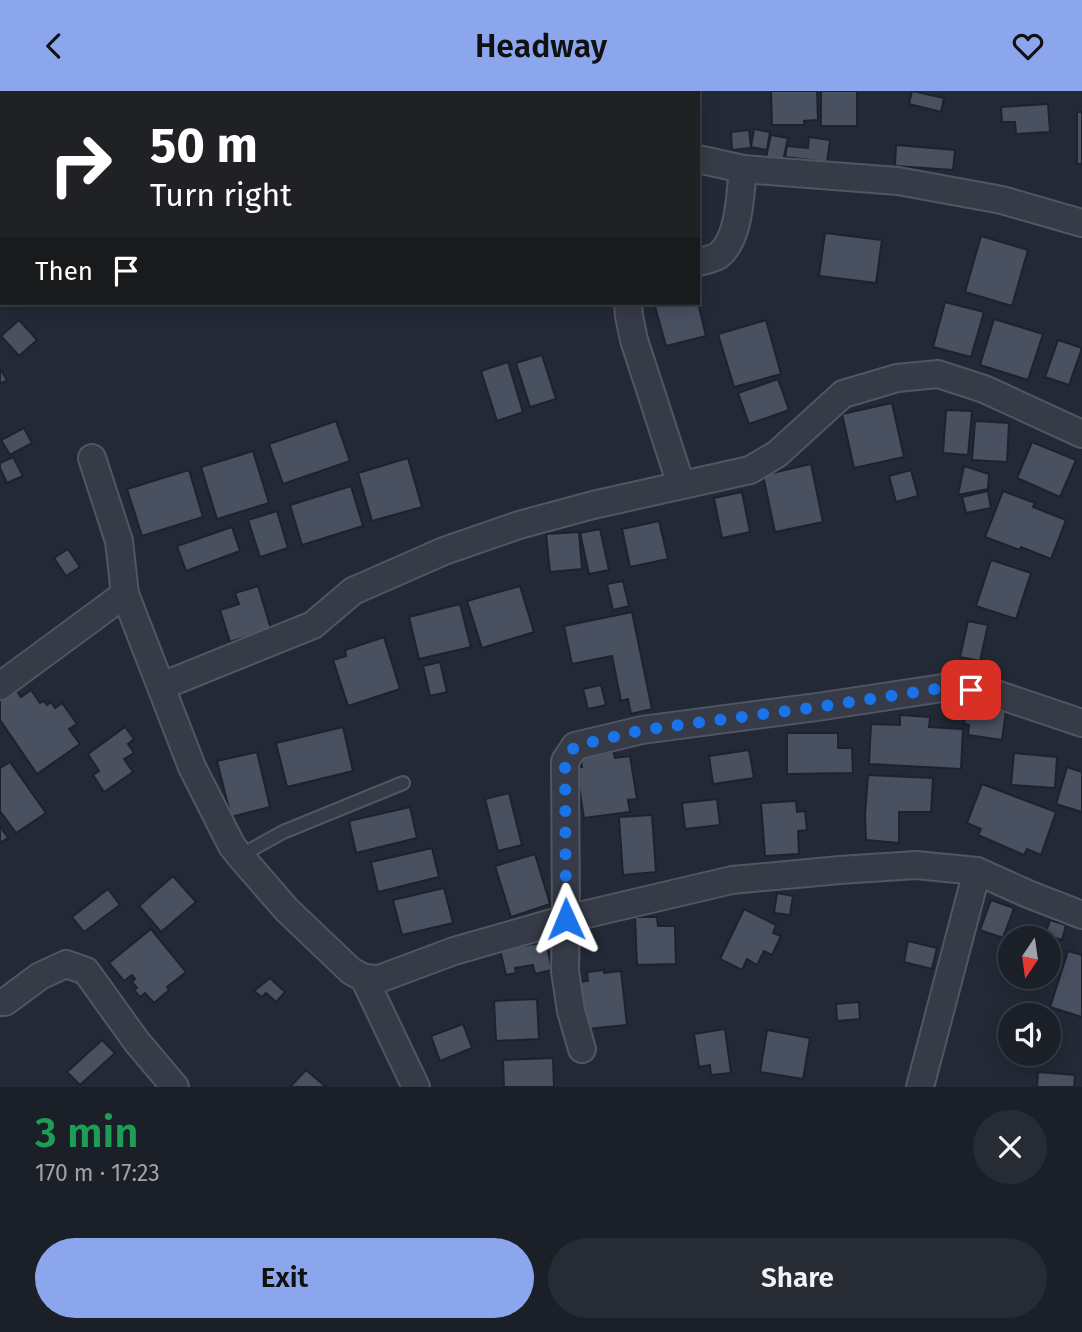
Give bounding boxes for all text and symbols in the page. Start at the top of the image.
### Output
icon: back [35,27,73,65]
text: Headway [475,27,607,65]
icon: heart [1009,27,1047,65]
text: 50 m [150,116,258,175]
icon: right [35,119,126,210]
text: Turn right [150,176,292,214]
icon: arrive [107,252,145,290]
text: Then [35,256,93,287]
pin [941,660,1001,720]
icon: arrive [952,671,990,709]
position arrow [529,882,603,956]
north arrow [998,926,1060,989]
map controls [998,926,1061,1066]
button: sound [998,1003,1061,1066]
text: 3 min [35,1108,139,1158]
button: close [973,1110,1047,1184]
text: 170 m · 17:23 [35,1159,160,1187]
button: Exit [35,1238,534,1318]
button: Share [548,1238,1047,1318]

